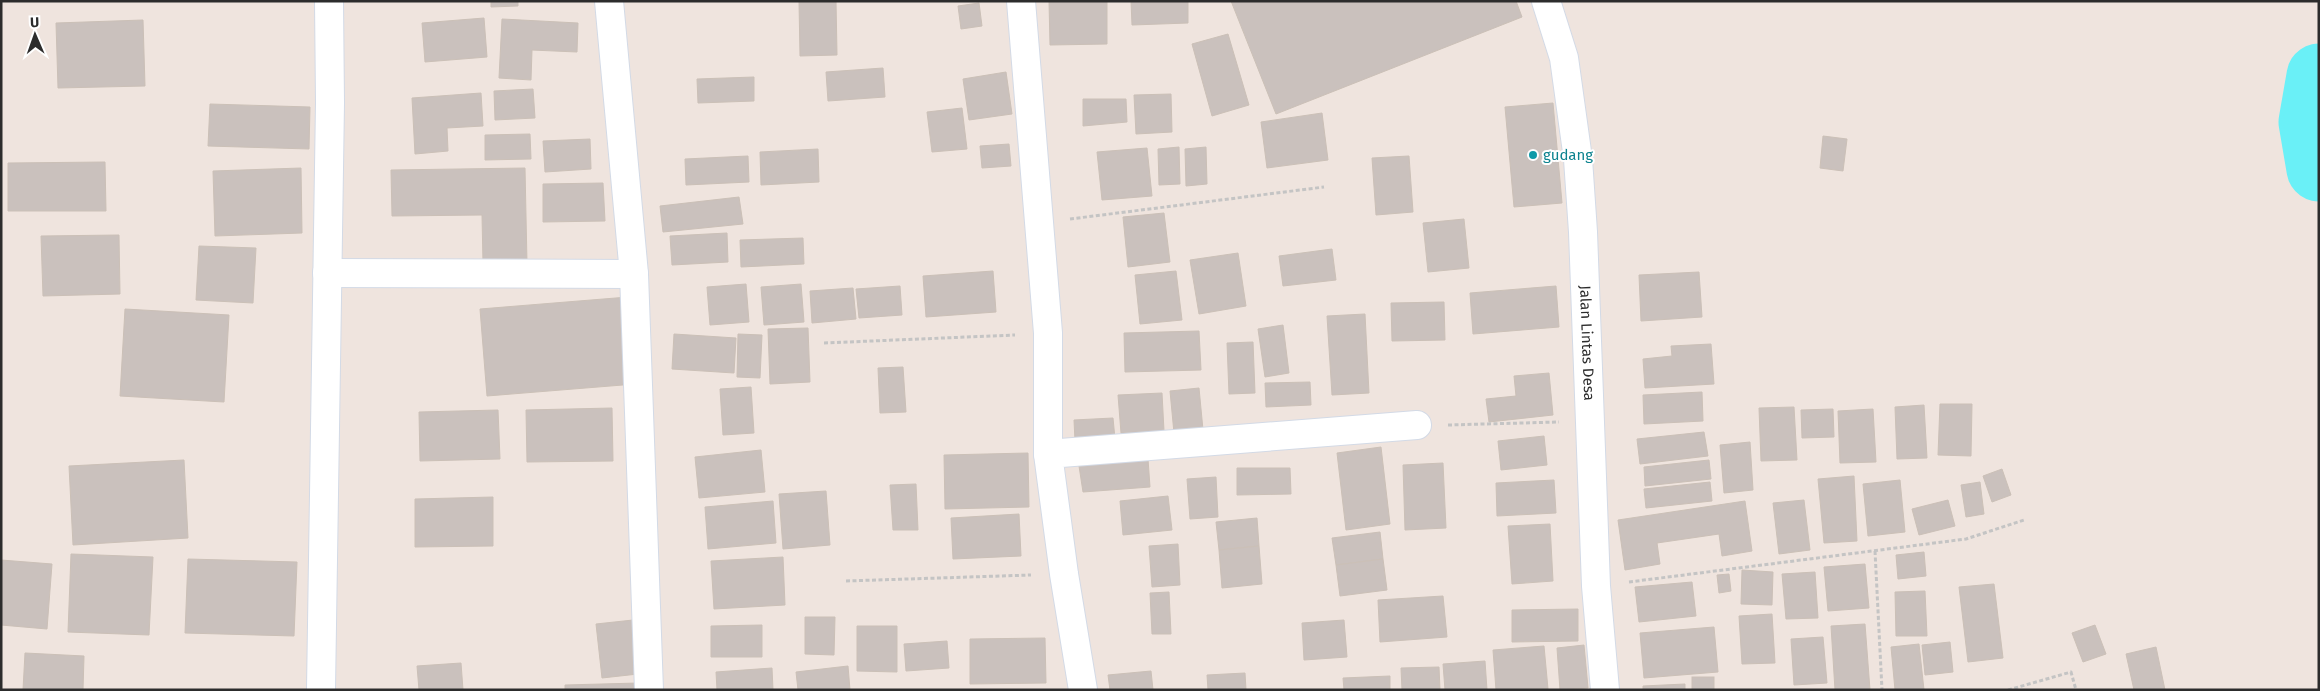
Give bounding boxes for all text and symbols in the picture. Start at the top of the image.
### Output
north arrow [10,10,60,60]
text: U [30,14,39,31]
place label: gudang [1543,146,1593,164]
marker: gudang [1527,149,1539,161]
street label: Jalan Lintas Desa [1576,285,1598,401]

